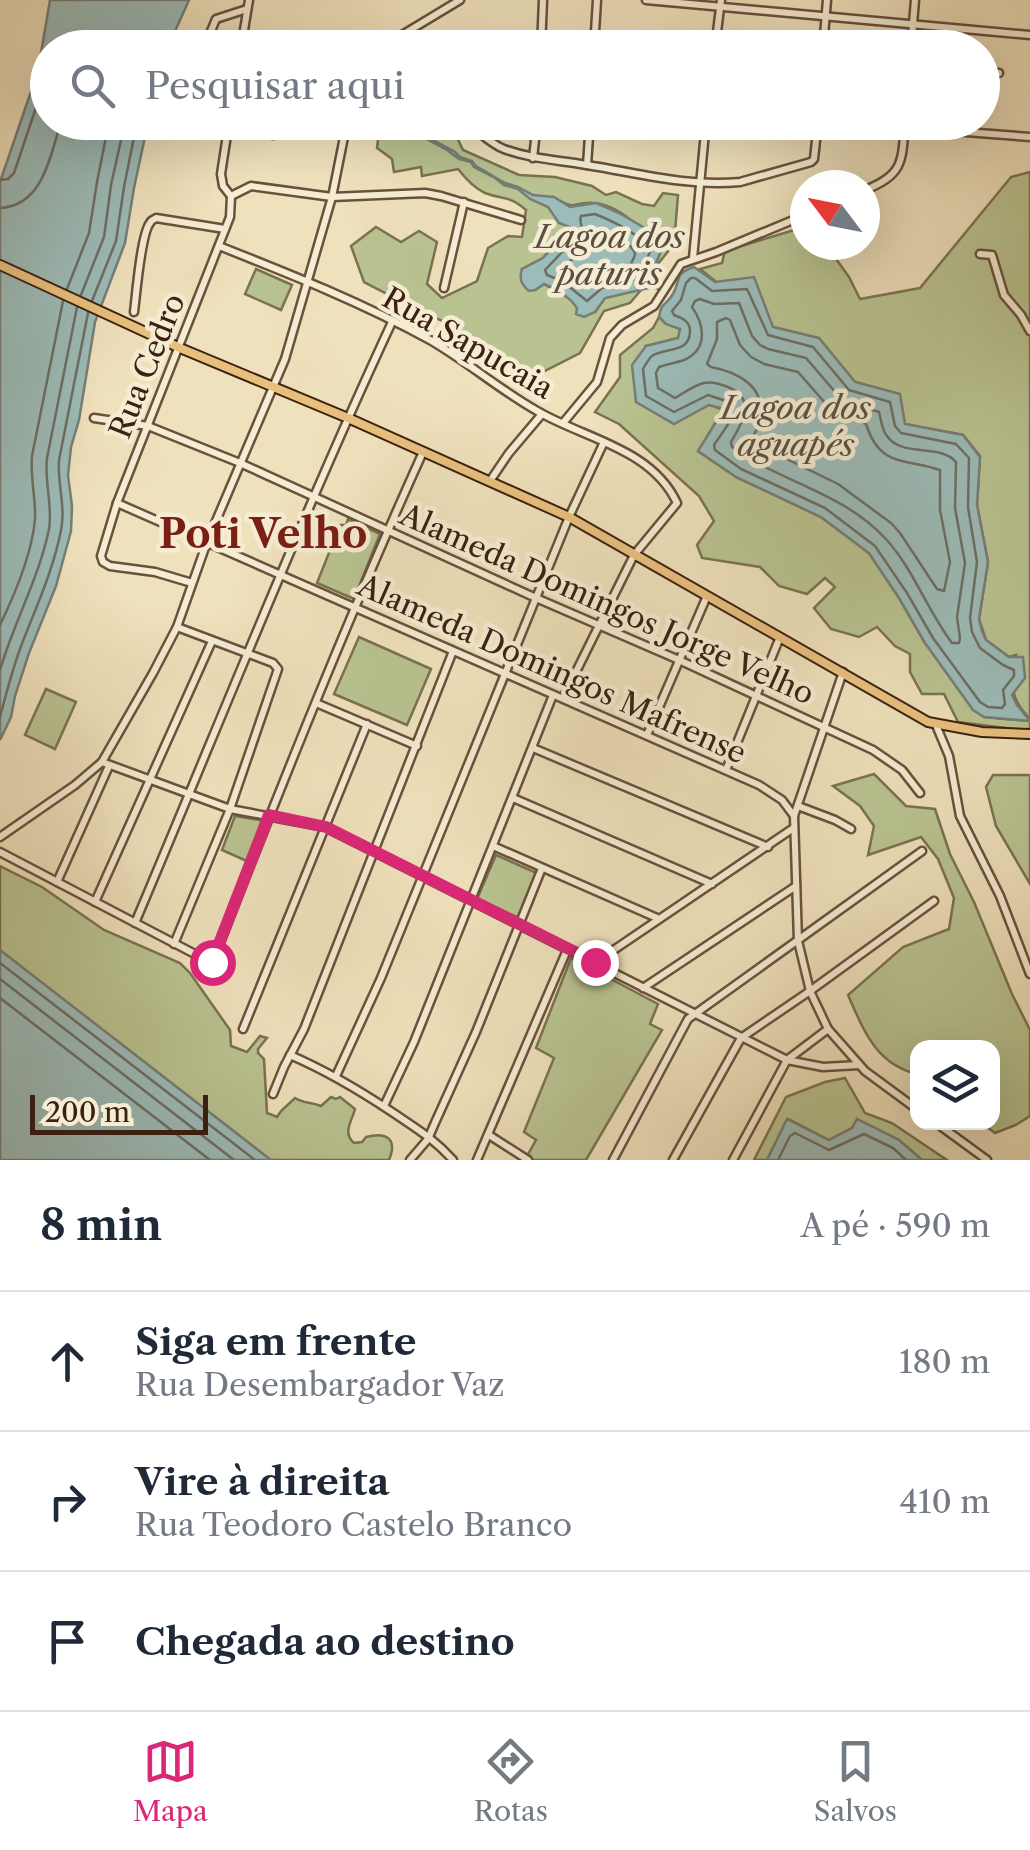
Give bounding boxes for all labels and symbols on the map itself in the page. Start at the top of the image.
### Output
north arrow [790,170,880,260]
water label: Lagoa dos paturis [532,217,685,293]
street label: Rua Sapucaia [376,279,560,407]
street label: Rua Cedro [101,288,193,444]
water label: Lagoa dos aguapés [718,388,871,464]
street label: Alameda Domingos Jorge Velho [393,495,820,712]
district label: Poti Velho [159,509,367,558]
street label: Alameda Domingos Mafrense [351,566,752,772]
route start [190,940,236,986]
route end [573,940,619,986]
scale bar [30,1090,208,1134]

